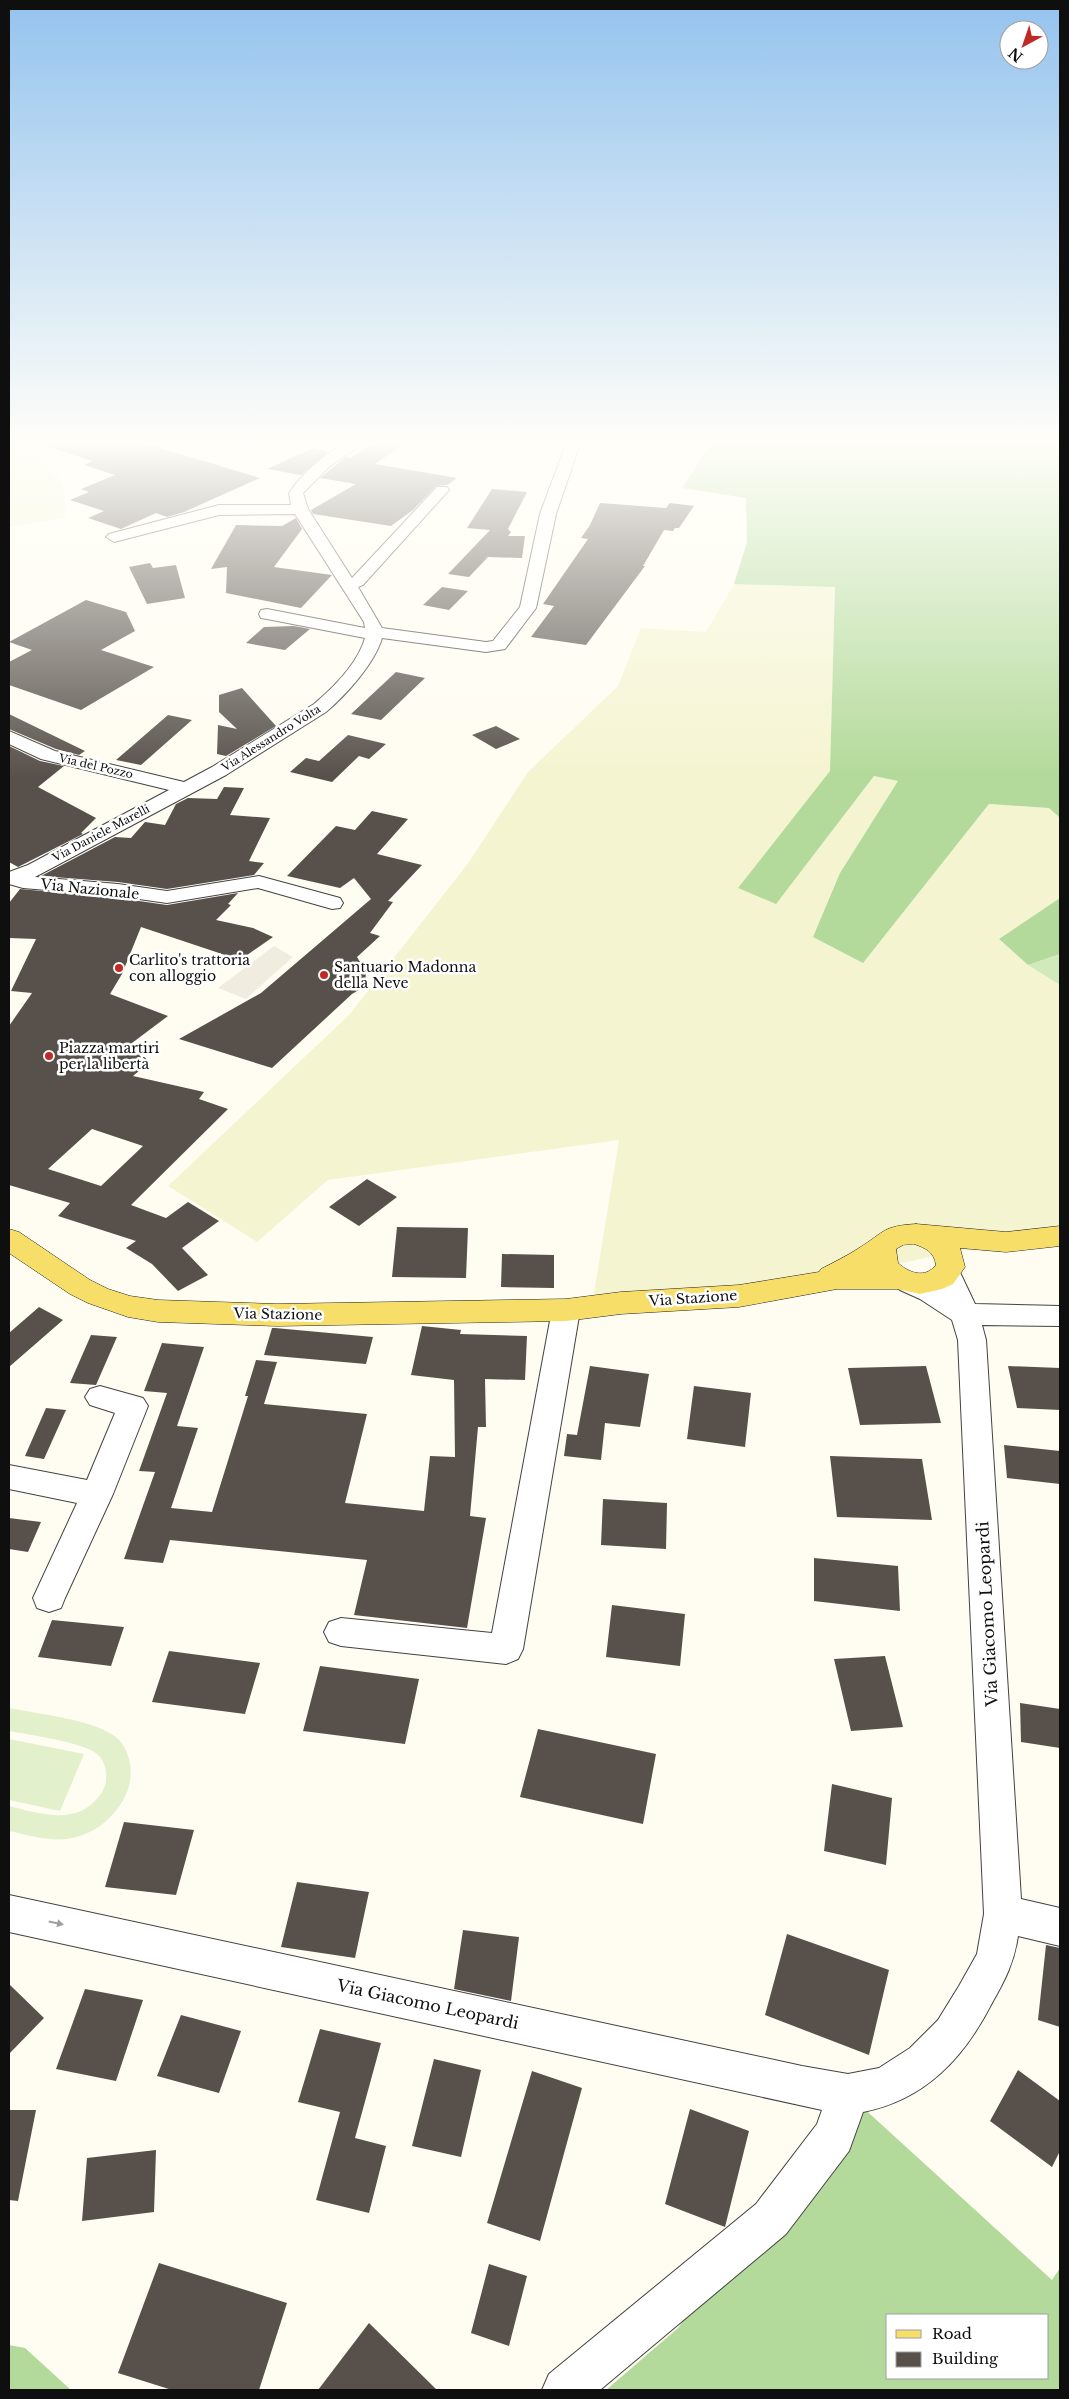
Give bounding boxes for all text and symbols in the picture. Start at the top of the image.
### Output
north arrow [999,20,1049,70]
text: N [1005,44,1026,66]
street label: Via Alessandro Volta [218,701,324,775]
street label: Via del Pozzo [57,750,134,781]
street label: Via Daniele Marelli [49,801,152,865]
street label: Via Nazionale [39,875,140,903]
place label: Carlito's trattoria con alloggio [129,951,250,985]
place label: Santuario Madonna della Neve [334,958,476,992]
marker: Carlito's trattoria con alloggio [113,962,125,974]
marker: Santuario Madonna della Neve [318,969,330,981]
place label: Piazza martiri per la libertà [59,1039,160,1073]
marker: Piazza martiri per la libertà [43,1050,55,1062]
street label: Via Stazione [647,1286,738,1310]
street label: Via Stazione [233,1304,322,1324]
street label: Via Giacomo Leopardi [972,1520,1002,1708]
one-way arrow [49,1919,64,1927]
street label: Via Giacomo Leopardi [334,1975,521,2033]
legend [886,2314,1049,2379]
text: Road [932,2324,972,2343]
text: Building [932,2349,999,2368]

